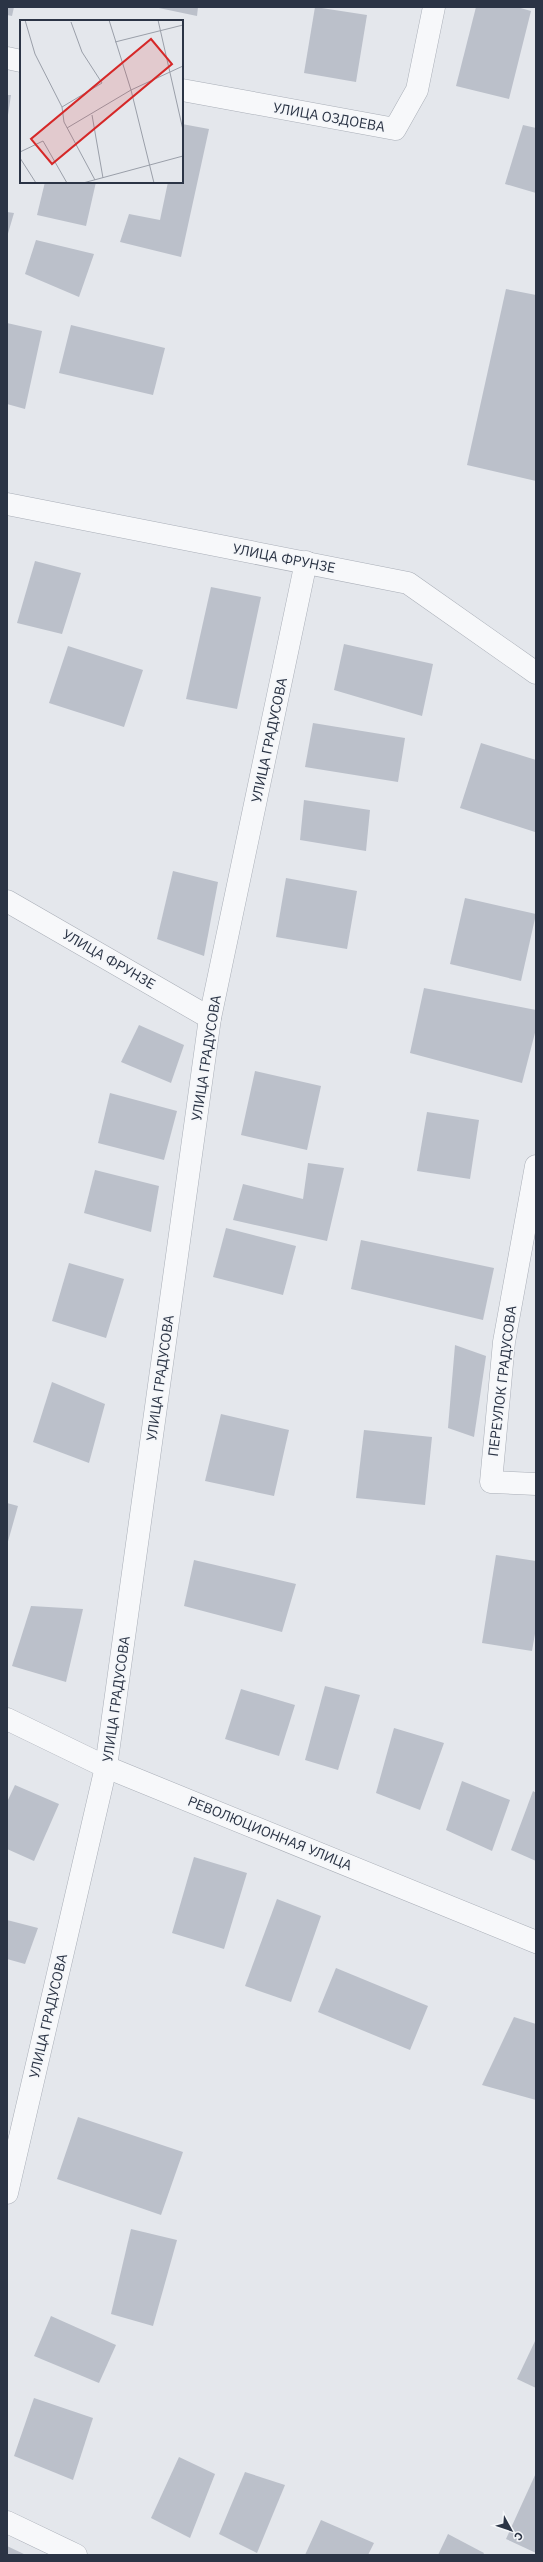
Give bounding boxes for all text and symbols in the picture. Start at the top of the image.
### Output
inset map [20,20,183,183]
street label: УЛИЦА ОЗДОЕВА [272,98,386,136]
street label: УЛИЦА ФРУНЗЕ [231,539,337,577]
street label: УЛИЦА ГРАДУСОВА [247,676,291,804]
street label: УЛИЦА ФРУНЗЕ [59,925,159,993]
street label: УЛИЦА ГРАДУСОВА [187,994,225,1122]
street label: ПЕРЕУЛОК ГРАДУСОВА [484,1304,520,1458]
street label: УЛИЦА ГРАДУСОВА [142,1314,178,1442]
street label: УЛИЦА ГРАДУСОВА [98,1635,134,1763]
street label: РЕВОЛЮЦИОННАЯ УЛИЦА [185,1792,355,1874]
street label: УЛИЦА ГРАДУСОВА [25,1952,71,2080]
north arrow [491,2510,531,2550]
text: С [511,2529,526,2544]

